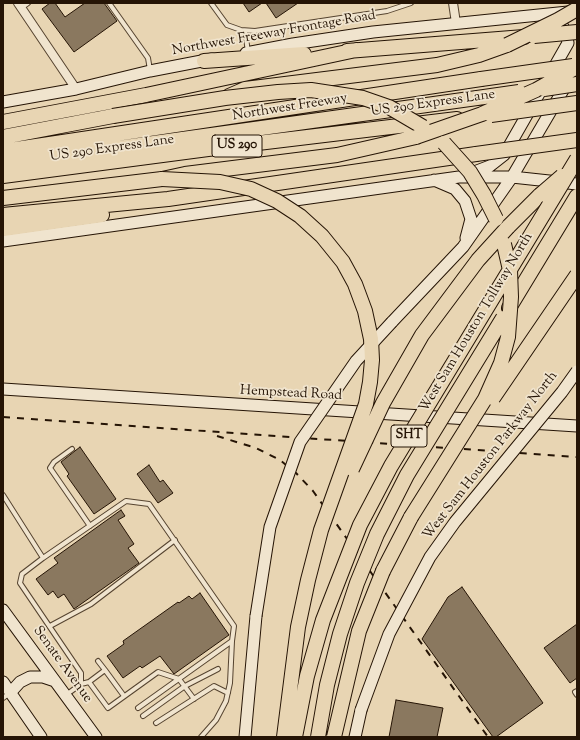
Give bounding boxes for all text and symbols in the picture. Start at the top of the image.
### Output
street label: Northwest Freeway Frontage Road [171,8,377,60]
street label: US 290 Express Lane [370,87,496,121]
street label: Northwest Freeway [231,91,349,125]
street label: US 290 Express Lane [49,132,175,166]
road number: US 290 [212,135,262,157]
street label: West Sam Houston Tollway North [417,230,537,416]
street label: West Sam Houston Parkway North [420,368,562,544]
street label: Hempstead Road [240,383,342,405]
road number: SHT [391,425,427,447]
street label: Senate Avenue [29,623,95,707]

